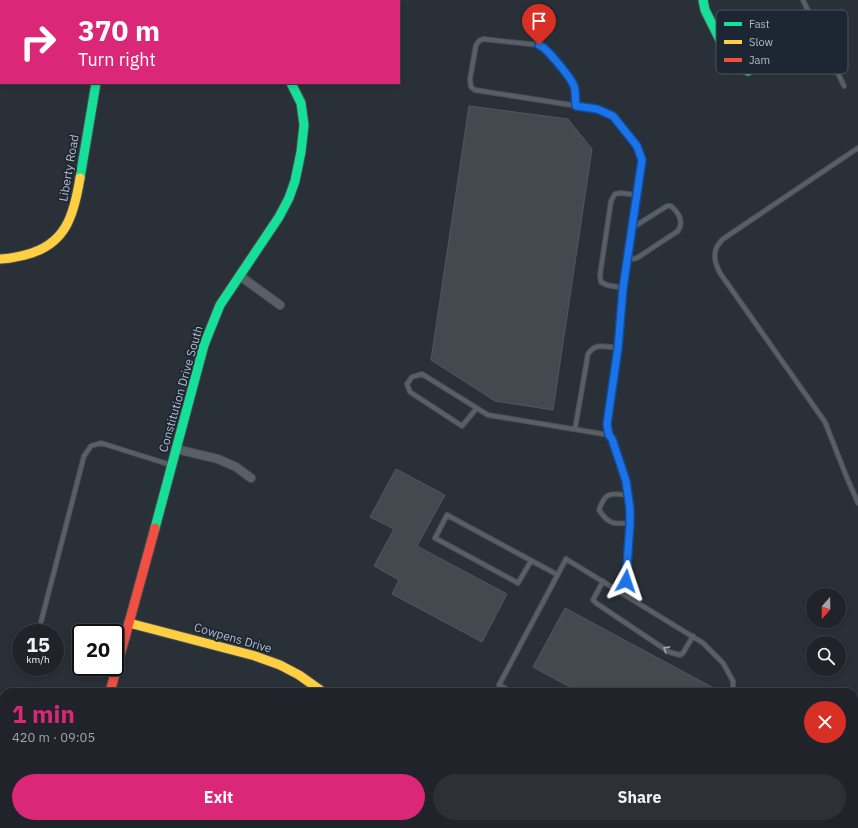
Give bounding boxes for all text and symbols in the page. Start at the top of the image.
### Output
pin [522,4,556,45]
icon: arrive [528,10,550,32]
legend [716,10,848,74]
text: 370 m [78,12,160,49]
icon: right [12,16,64,68]
text: Fast [749,17,770,31]
text: Slow [749,35,773,49]
text: Turn right [78,48,156,71]
text: Jam [749,53,770,67]
street label: Liberty Road [55,133,82,203]
street label: Constitution Drive South [155,324,206,454]
position arrow [605,560,647,602]
north arrow [806,588,846,628]
map controls [806,588,846,676]
street label: Cowpens Drive [193,619,274,656]
speed limit sign: 20 [72,624,124,676]
text: 15 [26,631,50,658]
button: search [806,636,846,676]
one-way arrow [663,647,670,654]
text: km/h [26,653,50,666]
text: 1 min [12,698,75,730]
button: close [804,701,846,743]
text: 420 m · 09:05 [12,729,95,746]
button: Exit [12,774,425,820]
button: Share [433,774,846,820]

